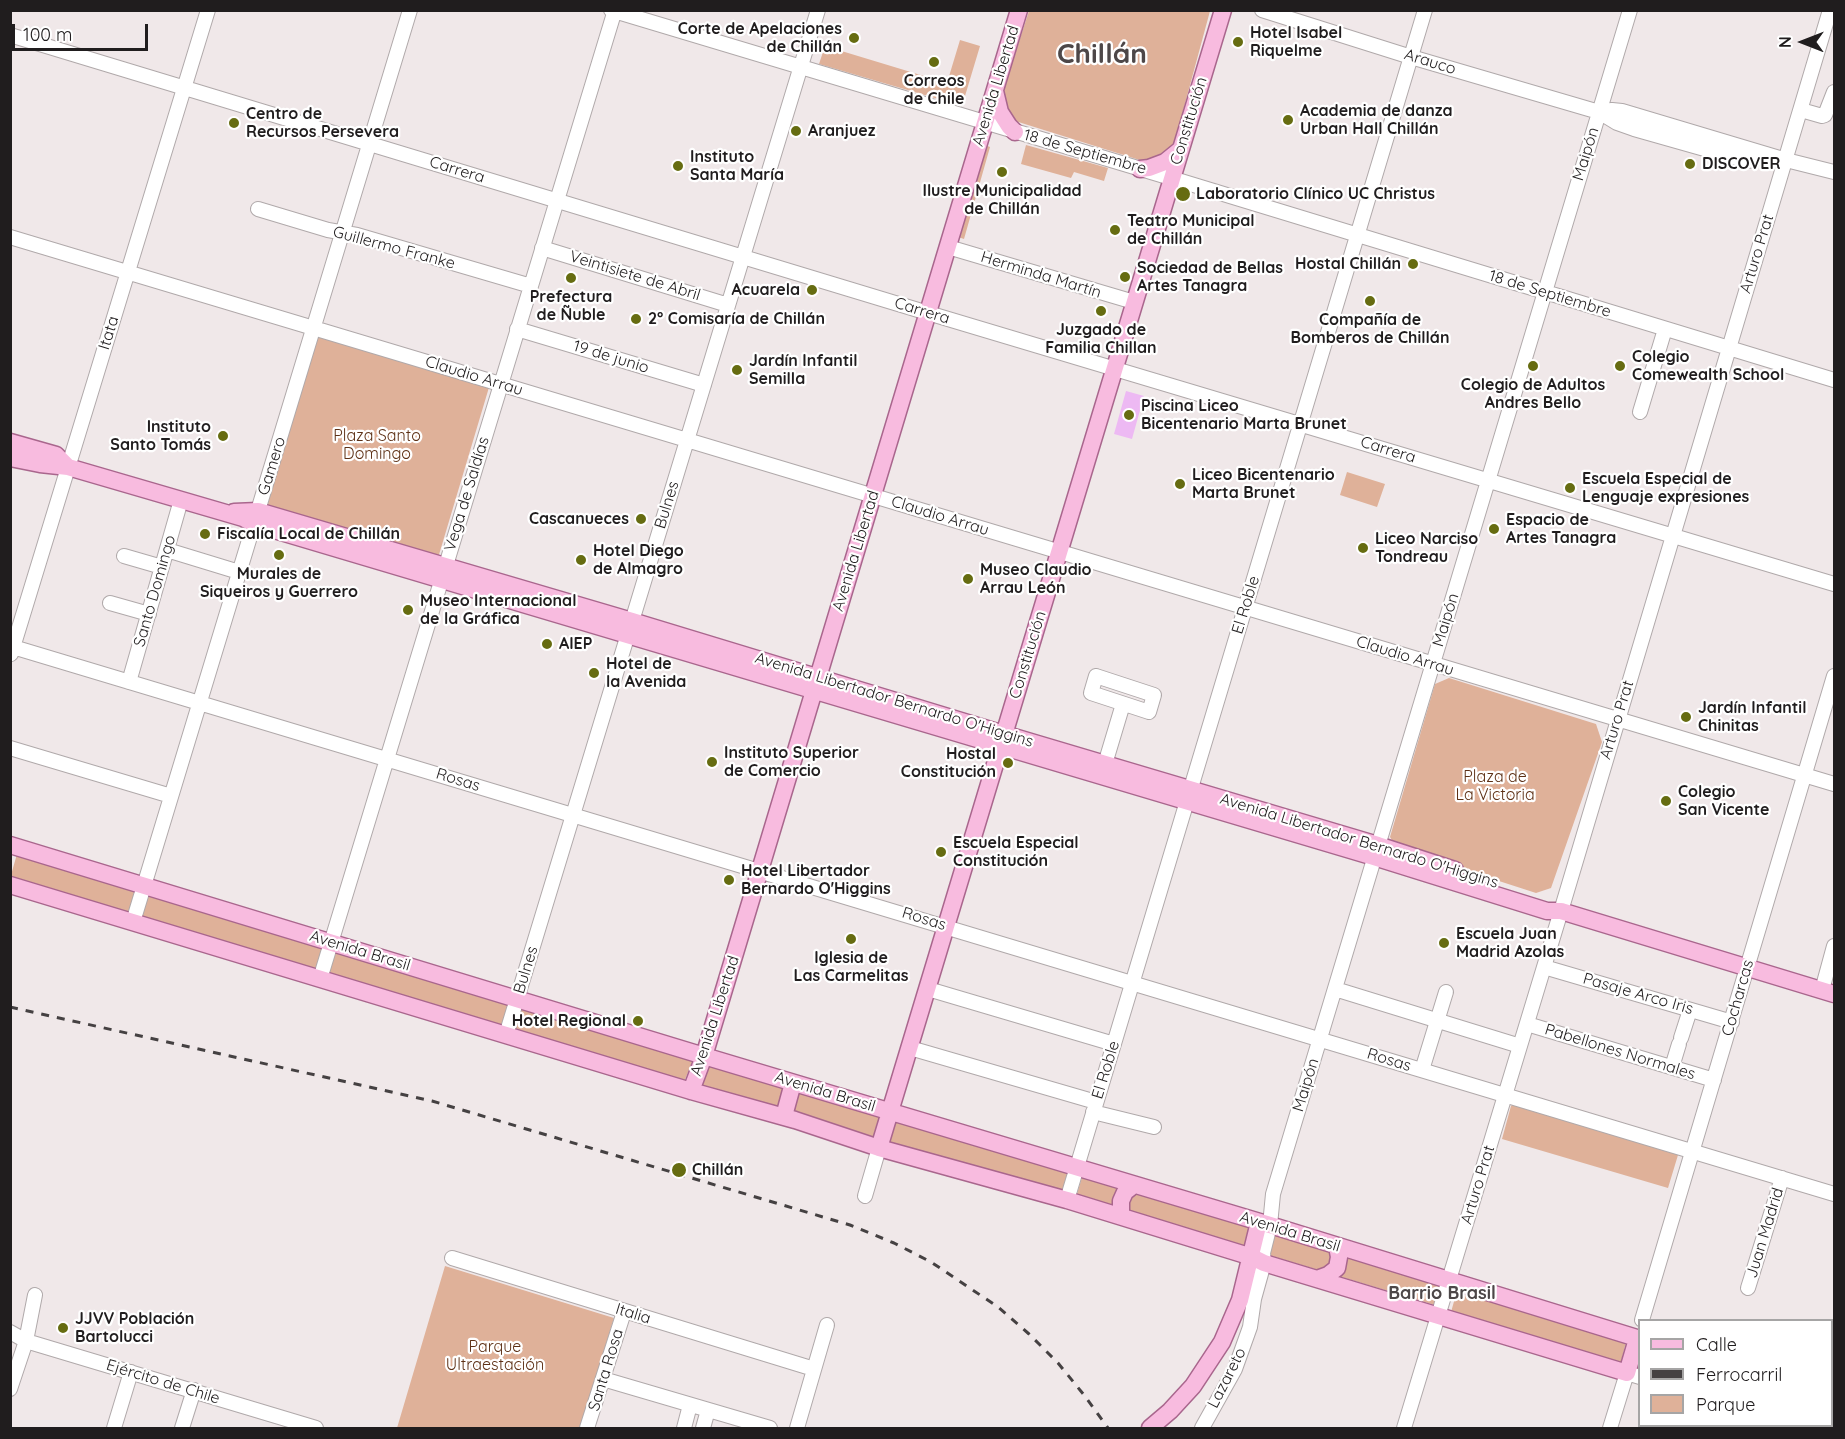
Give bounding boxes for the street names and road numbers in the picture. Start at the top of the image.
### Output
street label: Avenida Libertad [968,23,1024,149]
street label: Arauco [1402,45,1458,79]
street label: Constitución [1167,75,1211,167]
street label: 18 de Septiembre [1021,125,1149,179]
street label: Maipón [1569,125,1603,183]
street label: Carrera [427,153,487,187]
street label: Arturo Prat [1736,212,1778,296]
street label: Guillermo Franke [331,222,457,274]
street label: Veintisiete de Abril [567,247,703,305]
street label: Herminda Martín [978,248,1104,302]
street label: 18 de Septiembre [1487,266,1613,322]
street label: Carrera [892,294,952,328]
street label: Itata [95,314,123,352]
street label: 19 de junio [571,336,651,378]
street label: Claudio Arrau [423,352,525,400]
street label: Carrera [1358,433,1418,467]
street label: Gamero [254,434,290,498]
street label: Vega de Saldías [440,434,494,554]
street label: Bulnes [651,479,683,531]
street label: Avenida Libertad [828,488,884,614]
street label: Claudio Arrau [889,492,991,540]
street label: Santo Domingo [130,533,180,649]
street label: El Roble [1228,574,1264,636]
street label: Maipón [1429,591,1463,649]
street label: Constitución [1006,609,1050,701]
street label: Claudio Arrau [1354,632,1456,680]
street label: Avenida Libertador Bernardo O'Higgins [752,648,1036,752]
street label: Arturo Prat [1596,678,1638,762]
street label: Rosas [434,764,482,796]
street label: Avenida Libertador Bernardo O'Higgins [1217,789,1501,893]
street label: Rosas [900,903,948,935]
street label: Avenida Brasil [307,927,413,975]
street label: Bulnes [510,944,542,996]
street label: Avenida Libertad [686,953,744,1079]
street label: Cocharcas [1718,958,1758,1038]
street label: Pasaje Arco Iris [1581,969,1695,1019]
street label: Pabellones Normales [1542,1020,1698,1084]
street label: El Roble [1088,1039,1124,1101]
street label: Rosas [1365,1044,1413,1076]
street label: Maipón [1289,1056,1323,1114]
street label: Avenida Brasil [772,1068,878,1116]
street label: Arturo Prat [1457,1143,1499,1227]
street label: Juan Madrid [1742,1185,1788,1281]
street label: Avenida Brasil [1237,1208,1343,1256]
street label: Italia [613,1300,653,1328]
street label: Santa Rosa [584,1327,628,1413]
street label: Lazareto [1204,1344,1250,1412]
street label: Ejército de Chile [104,1356,222,1408]

